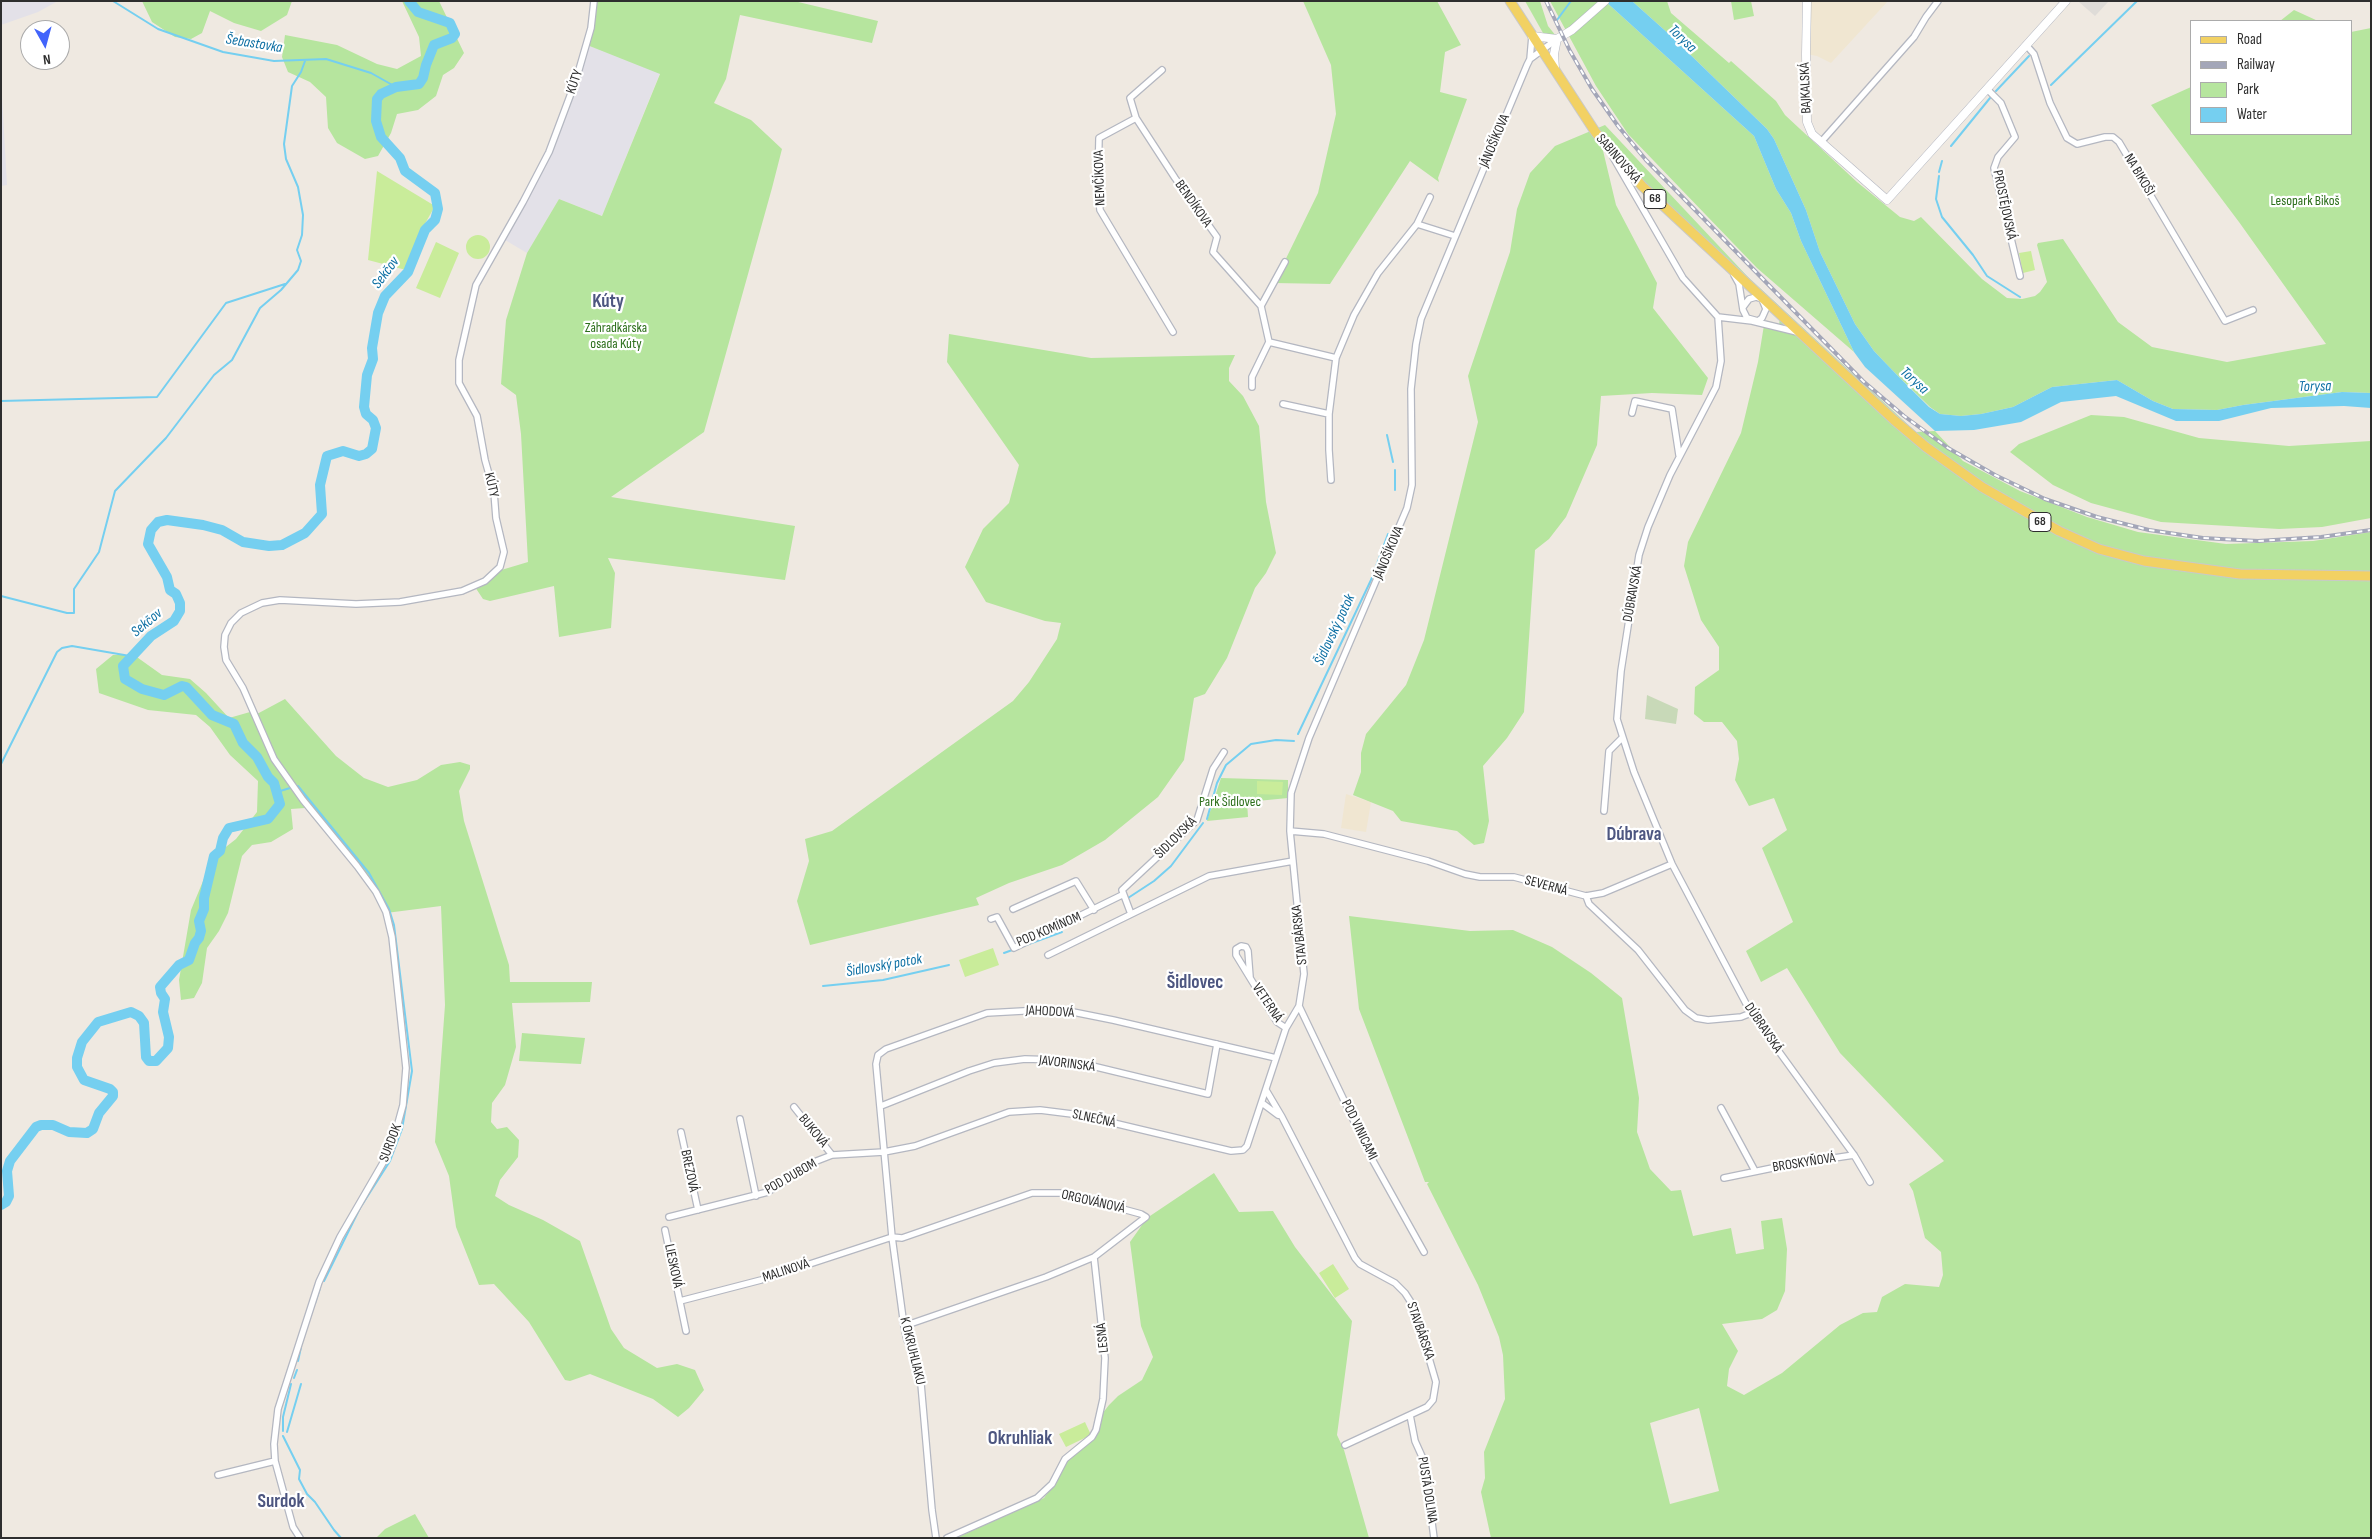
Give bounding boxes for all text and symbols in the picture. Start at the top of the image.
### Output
north arrow [20,20,70,70]
legend [2190,20,2352,135]
water label: Torysa [1664,21,1700,57]
text: Road [2237,30,2262,49]
water label: Šebastovka [224,31,284,57]
text: N [42,50,52,68]
text: Railway [2237,55,2275,74]
street label: BAJKALSKÁ [1797,62,1815,114]
street label: KÚTY [563,68,587,96]
text: Park [2237,80,2259,99]
text: Water [2237,105,2267,124]
street label: JÁNOŠÍKOVA [1476,112,1514,170]
street label: SABINOVSKÁ [1592,131,1644,187]
street label: NEMČÍKOVA [1091,150,1109,206]
street label: NA BIKOŠI [2120,151,2158,199]
street label: PROSTĚJOVSKÁ [1988,169,2020,241]
street label: BENDÍKOVA [1171,177,1215,231]
road number: 68 [1644,190,1666,208]
park label: Lesopark Bikoš [2270,193,2340,209]
water label: Sekčov [368,254,404,292]
district label: Kúty [592,291,624,313]
park label: Záhradkárska osada Kúty [585,320,647,352]
water label: Torysa [1896,363,1932,399]
water label: Torysa [2299,378,2331,396]
street label: KÚTY [480,471,502,499]
road number: 68 [2029,512,2051,532]
street label: JÁNOŠÍKOVA [1370,524,1408,582]
street label: DÚBRAVSKÁ [1620,565,1646,623]
water label: Šidlovský potok [1311,591,1359,669]
water label: Sekčov [128,605,166,641]
park label: Park Šidlovec [1199,794,1261,810]
street label: ŠIDLOVSKÁ [1152,814,1200,862]
district label: Dúbrava [1606,824,1662,846]
street label: SEVERNÁ [1523,872,1569,900]
street label: STAVBÁRSKA [1289,904,1311,966]
street label: POD KOMÍNOM [1014,909,1084,951]
water label: Šidlovský potok [845,950,923,982]
district label: Šidlovec [1167,972,1223,994]
street label: VETERNÁ [1248,980,1286,1026]
street label: DÚBRAVSKÁ [1740,1000,1786,1056]
street label: JAHODOVÁ [1025,1002,1075,1022]
street label: JAVORINSKÁ [1038,1052,1096,1076]
street label: POD VINICAMI [1337,1097,1381,1163]
street label: SLNEČNÁ [1071,1106,1117,1132]
street label: BUKOVÁ [795,1111,831,1151]
street label: SURDOK [376,1122,406,1164]
street label: BREZOVÁ [676,1148,702,1194]
street label: BROSKYŇOVÁ [1771,1150,1837,1176]
street label: POD DUBOM [762,1155,820,1199]
street label: ORGOVÁNOVÁ [1060,1187,1126,1217]
street label: LIESKOVÁ [660,1242,686,1290]
street label: MALINOVÁ [761,1256,811,1286]
street label: STAVBÁRSKA [1402,1300,1438,1362]
street label: K OKRUHLIAKU [895,1315,929,1387]
street label: LESNÁ [1093,1322,1113,1354]
district label: Okruhliak [988,1428,1052,1450]
street label: PUSTÁ DOLINA [1413,1456,1441,1524]
district label: Surdok [257,1491,305,1513]

